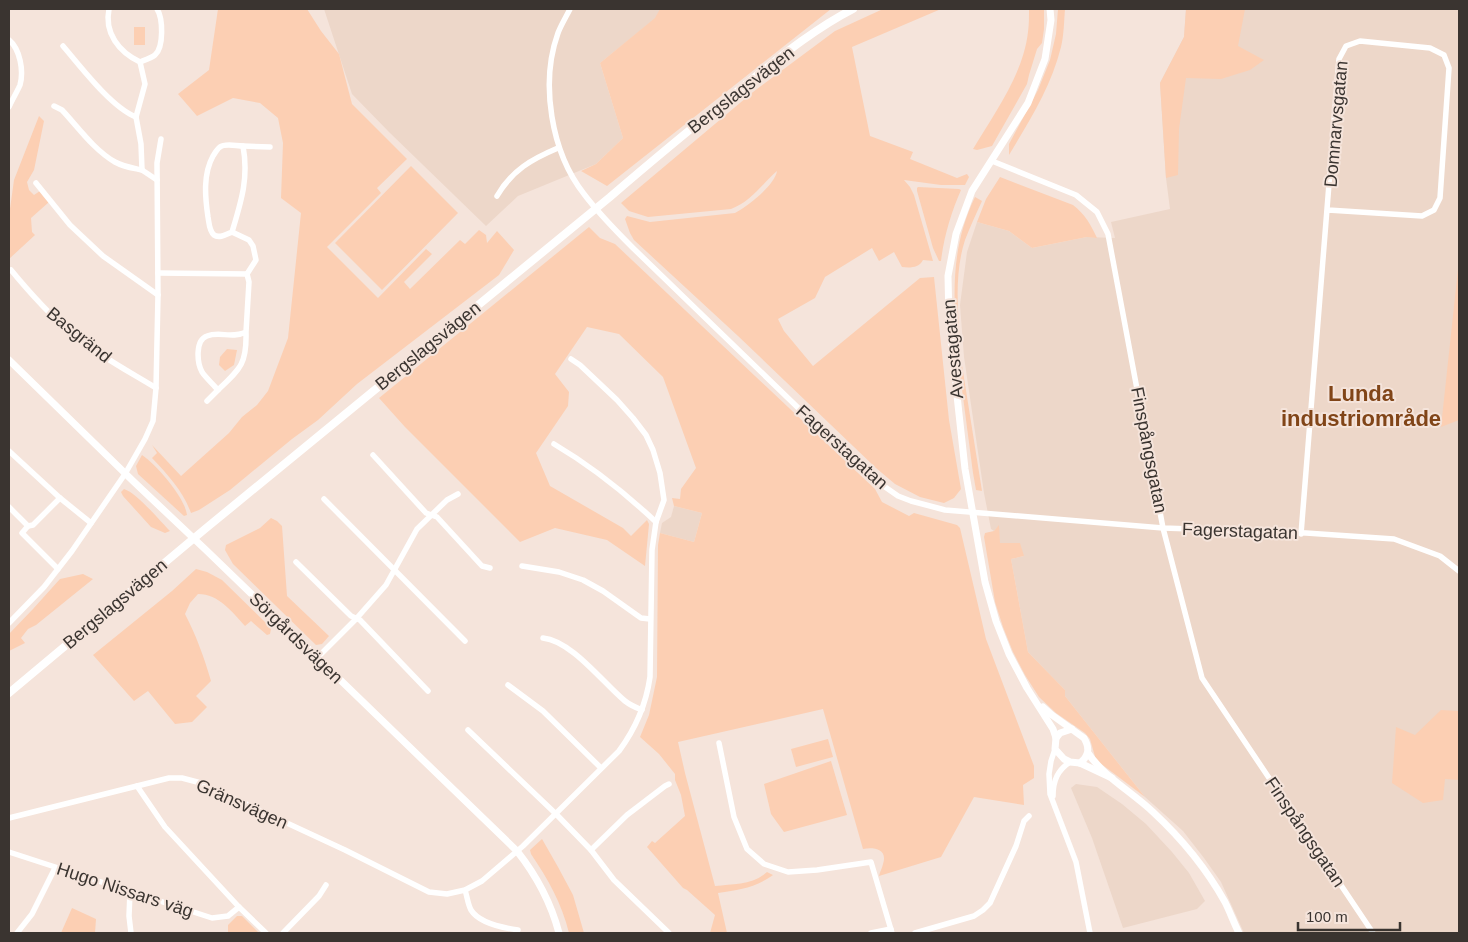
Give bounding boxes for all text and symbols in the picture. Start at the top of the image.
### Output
street label: Bergslagsvägen [684,42,798,138]
street label: Domnarvsgatan [1321,60,1351,188]
street label: Bergslagsvägen [372,298,484,394]
street label: Avestagatan [939,298,967,400]
street label: Basgränd [43,303,115,367]
district label: Lunda industriområde [1281,381,1441,431]
street label: Finspångsgatan [1127,385,1171,515]
street label: Fagerstagatan [792,401,892,493]
street label: Fagerstagatan [1182,519,1298,543]
street label: Bergslagsvägen [59,555,171,653]
street label: Sörgårdsvägen [245,588,347,688]
street label: Finspångsgatan [1261,773,1349,891]
street label: Gränsvägen [193,775,291,833]
street label: Hugo Nissars väg [54,859,196,921]
scale bar [1298,900,1400,932]
text: 100 m [1306,908,1348,925]

